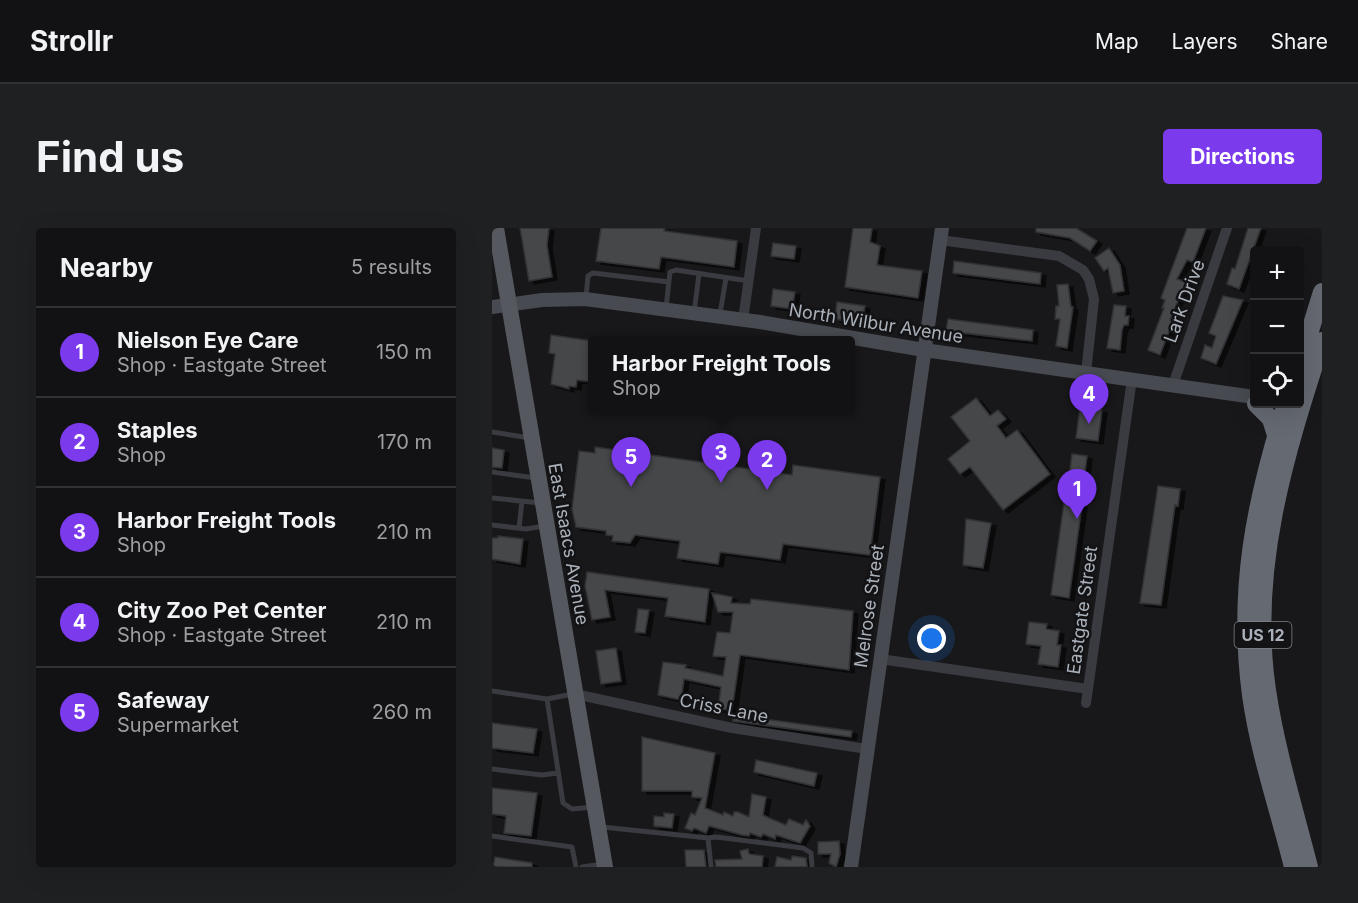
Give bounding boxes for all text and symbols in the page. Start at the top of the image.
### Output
text: Strollr [30,24,113,58]
text: Map [1095,29,1139,54]
text: Layers [1172,29,1238,54]
text: Share [1271,29,1328,54]
button: Directions [1163,129,1322,184]
text: Find us [36,131,184,182]
map controls [1250,246,1304,408]
button: + [1250,246,1304,300]
text: Nearby [60,252,153,283]
text: 5 results [351,255,432,279]
street label: Lark Drive [1159,257,1209,345]
street label: North Wilbur Avenue [787,299,965,347]
button: − [1250,300,1304,354]
text: Nielson Eye Care [117,327,299,353]
popup [588,336,855,414]
text: 1 [75,340,84,364]
text: 150 m [376,340,432,364]
text: Harbor Freight Tools [612,350,831,376]
text: Shop · Eastgate Street [117,353,327,377]
button: locate [1250,354,1304,408]
pin: 4 [1070,374,1108,424]
text: Shop [612,376,661,400]
text: Staples [117,417,198,443]
text: 2 [73,430,86,454]
text: 170 m [377,430,432,454]
pin: 3 [702,434,740,483]
pin: 5 [612,438,650,487]
pin: 2 [748,440,786,490]
text: Shop [117,443,166,467]
street label: East Isaacs Avenue [544,461,594,627]
pin: 1 [1058,470,1096,519]
text: Harbor Freight Tools [117,507,336,533]
text: 3 [73,520,86,544]
text: 210 m [376,520,432,544]
text: Shop [117,533,166,557]
street label: Melrose Street [850,543,888,669]
street label: Eastgate Street [1063,544,1101,676]
text: City Zoo Pet Center [117,597,326,623]
text: 4 [73,610,86,634]
text: 210 m [376,610,432,634]
road number: US 12 [1234,622,1292,648]
text: Shop · Eastgate Street [117,623,327,647]
your location [917,624,946,653]
text: Safeway [117,687,210,713]
street label: Criss Lane [678,689,770,727]
text: 5 [73,700,86,724]
text: 260 m [372,700,432,724]
text: Supermarket [117,713,239,737]

